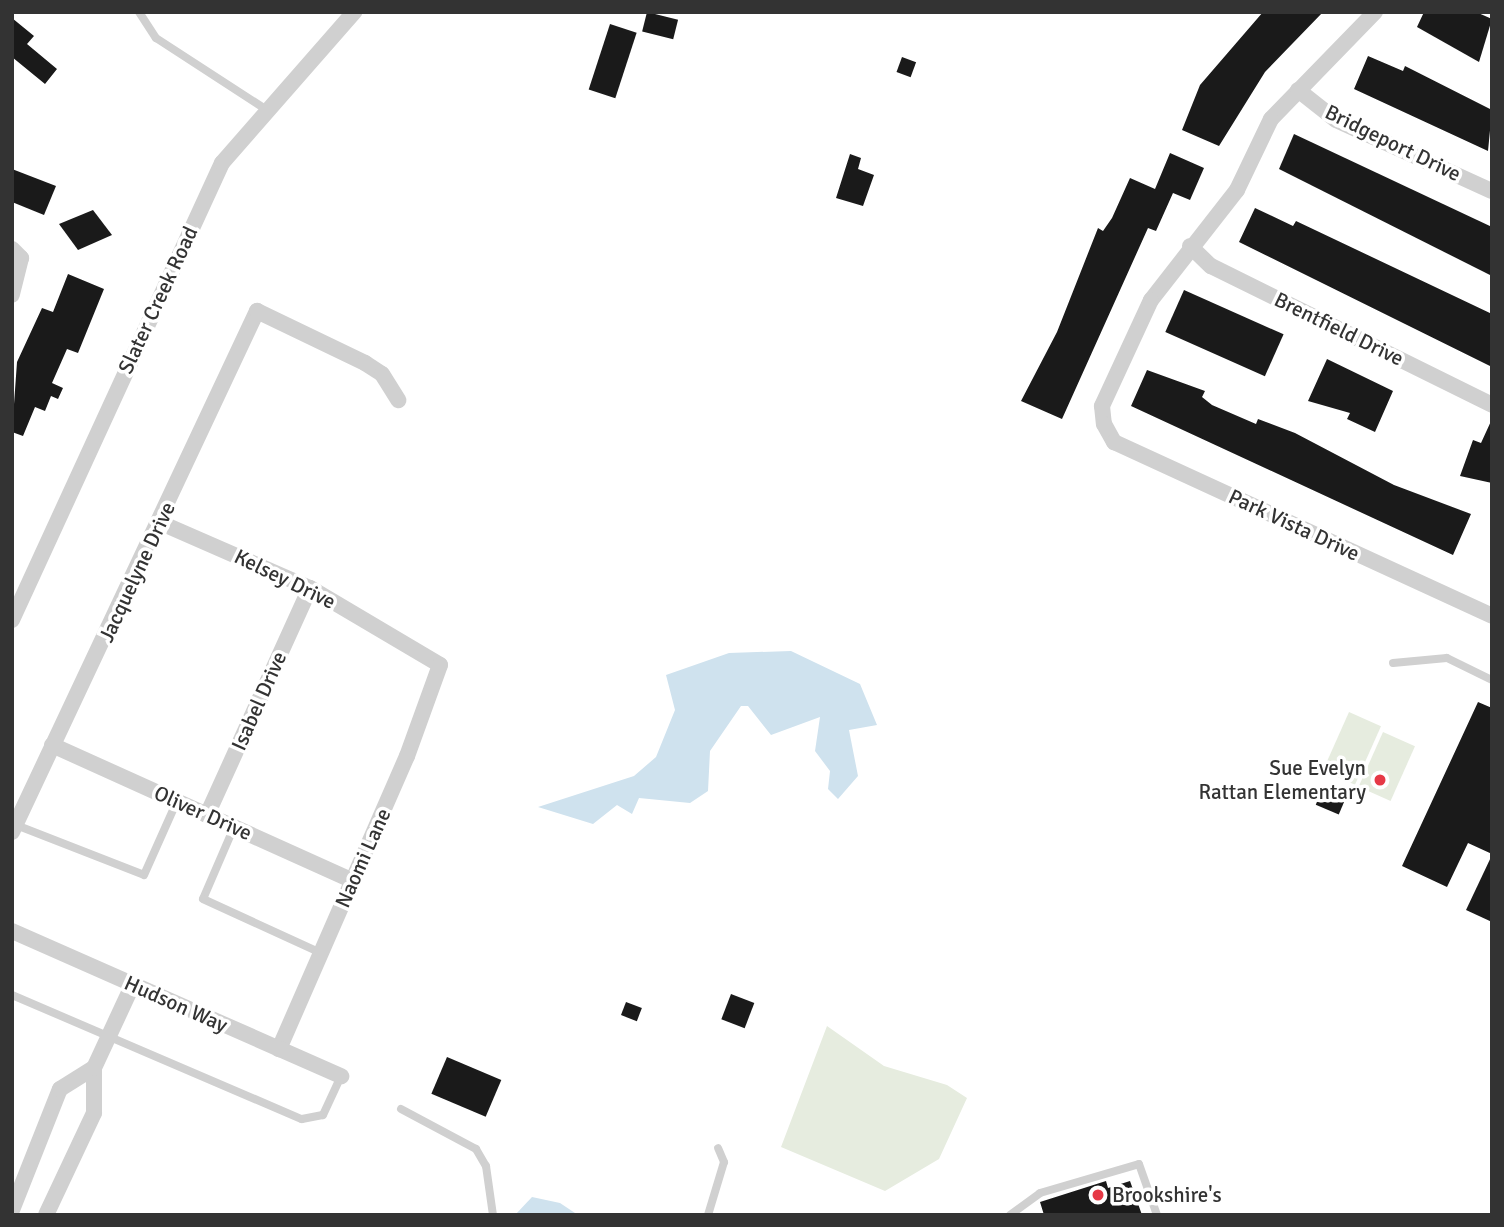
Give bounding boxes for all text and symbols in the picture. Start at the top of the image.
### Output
street label: Bridgeport Drive [1321,99,1465,187]
street label: Slater Creek Road [113,222,203,378]
street label: Brentfield Drive [1270,287,1408,371]
street label: Park Vista Drive [1225,484,1363,566]
street label: Jacquelyne Drive [94,498,180,646]
street label: Kelsey Drive [230,544,340,614]
street label: Isabel Drive [226,648,292,754]
place label: Sue Evelyn Rattan Elementary [1199,755,1366,805]
marker: Sue Evelyn Rattan Elementary [1372,772,1388,788]
street label: Oliver Drive [150,780,256,846]
street label: Naomi Lane [330,804,396,912]
street label: Hudson Way [121,970,231,1038]
place label: Brookshire's [1112,1182,1222,1208]
marker: Brookshire's [1090,1187,1106,1203]

